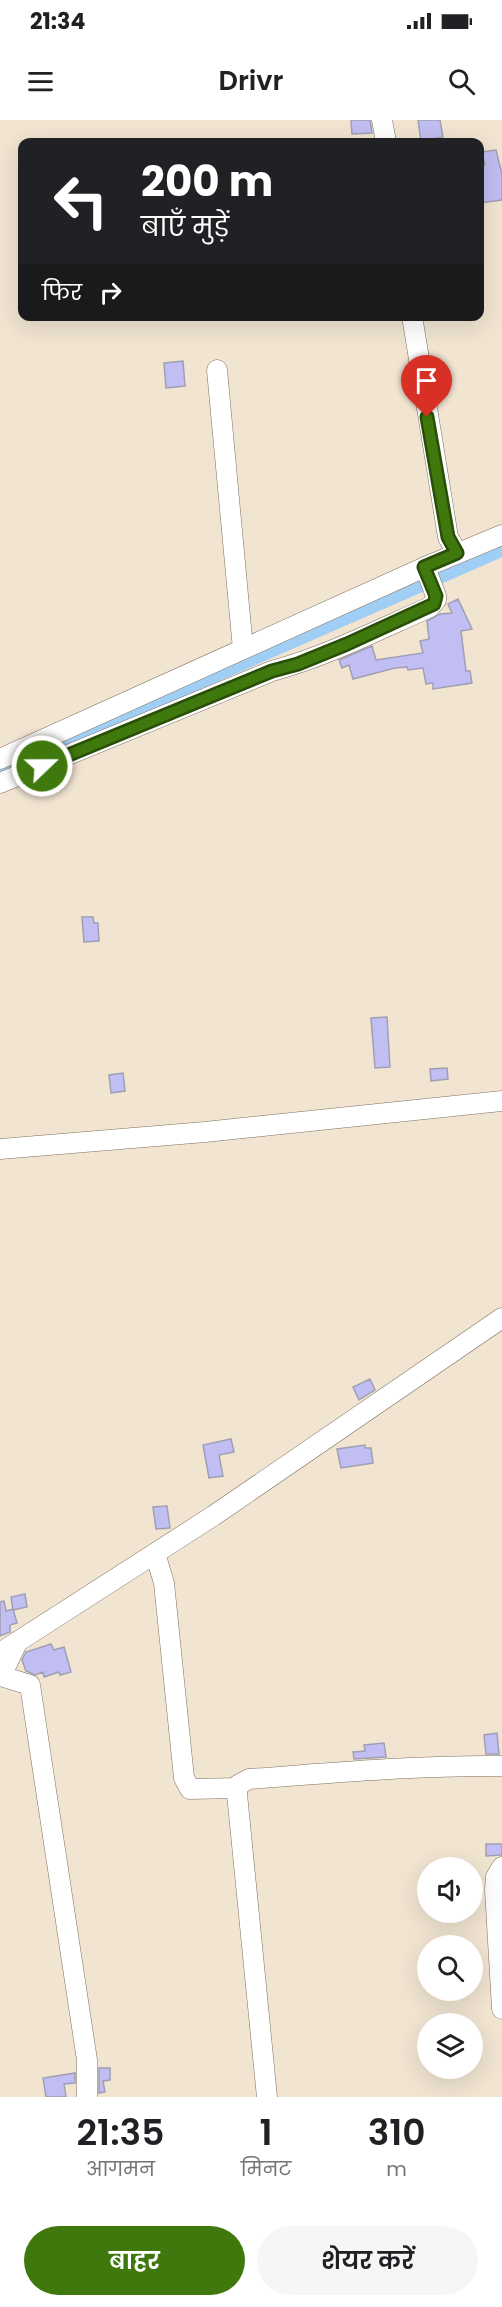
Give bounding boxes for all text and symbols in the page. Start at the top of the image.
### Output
text: 21:34 [30,6,85,37]
text: Drivr [219,62,283,99]
icon: menu [24,65,57,98]
icon: search [445,65,478,98]
text: 200 m [141,152,273,211]
icon: left [42,162,120,240]
text: बाएँ मुड़ें [141,208,229,245]
icon: right [94,276,127,309]
text: फिर [42,277,82,308]
pin [401,355,452,417]
icon: arrive [410,364,443,397]
position arrow [10,734,74,798]
map controls [417,1857,483,2079]
button: sound [417,1857,483,1923]
button: search [417,1935,483,2001]
button: layers [417,2013,483,2079]
text: 21:35 [76,2107,164,2158]
text: 1 [260,2107,273,2158]
text: 310 [368,2107,426,2158]
text: आगमन [86,2155,155,2183]
text: मिनट [241,2155,291,2183]
text: m [386,2155,407,2183]
button: बाहर [24,2226,245,2295]
button: शेयर करें [257,2226,478,2295]

